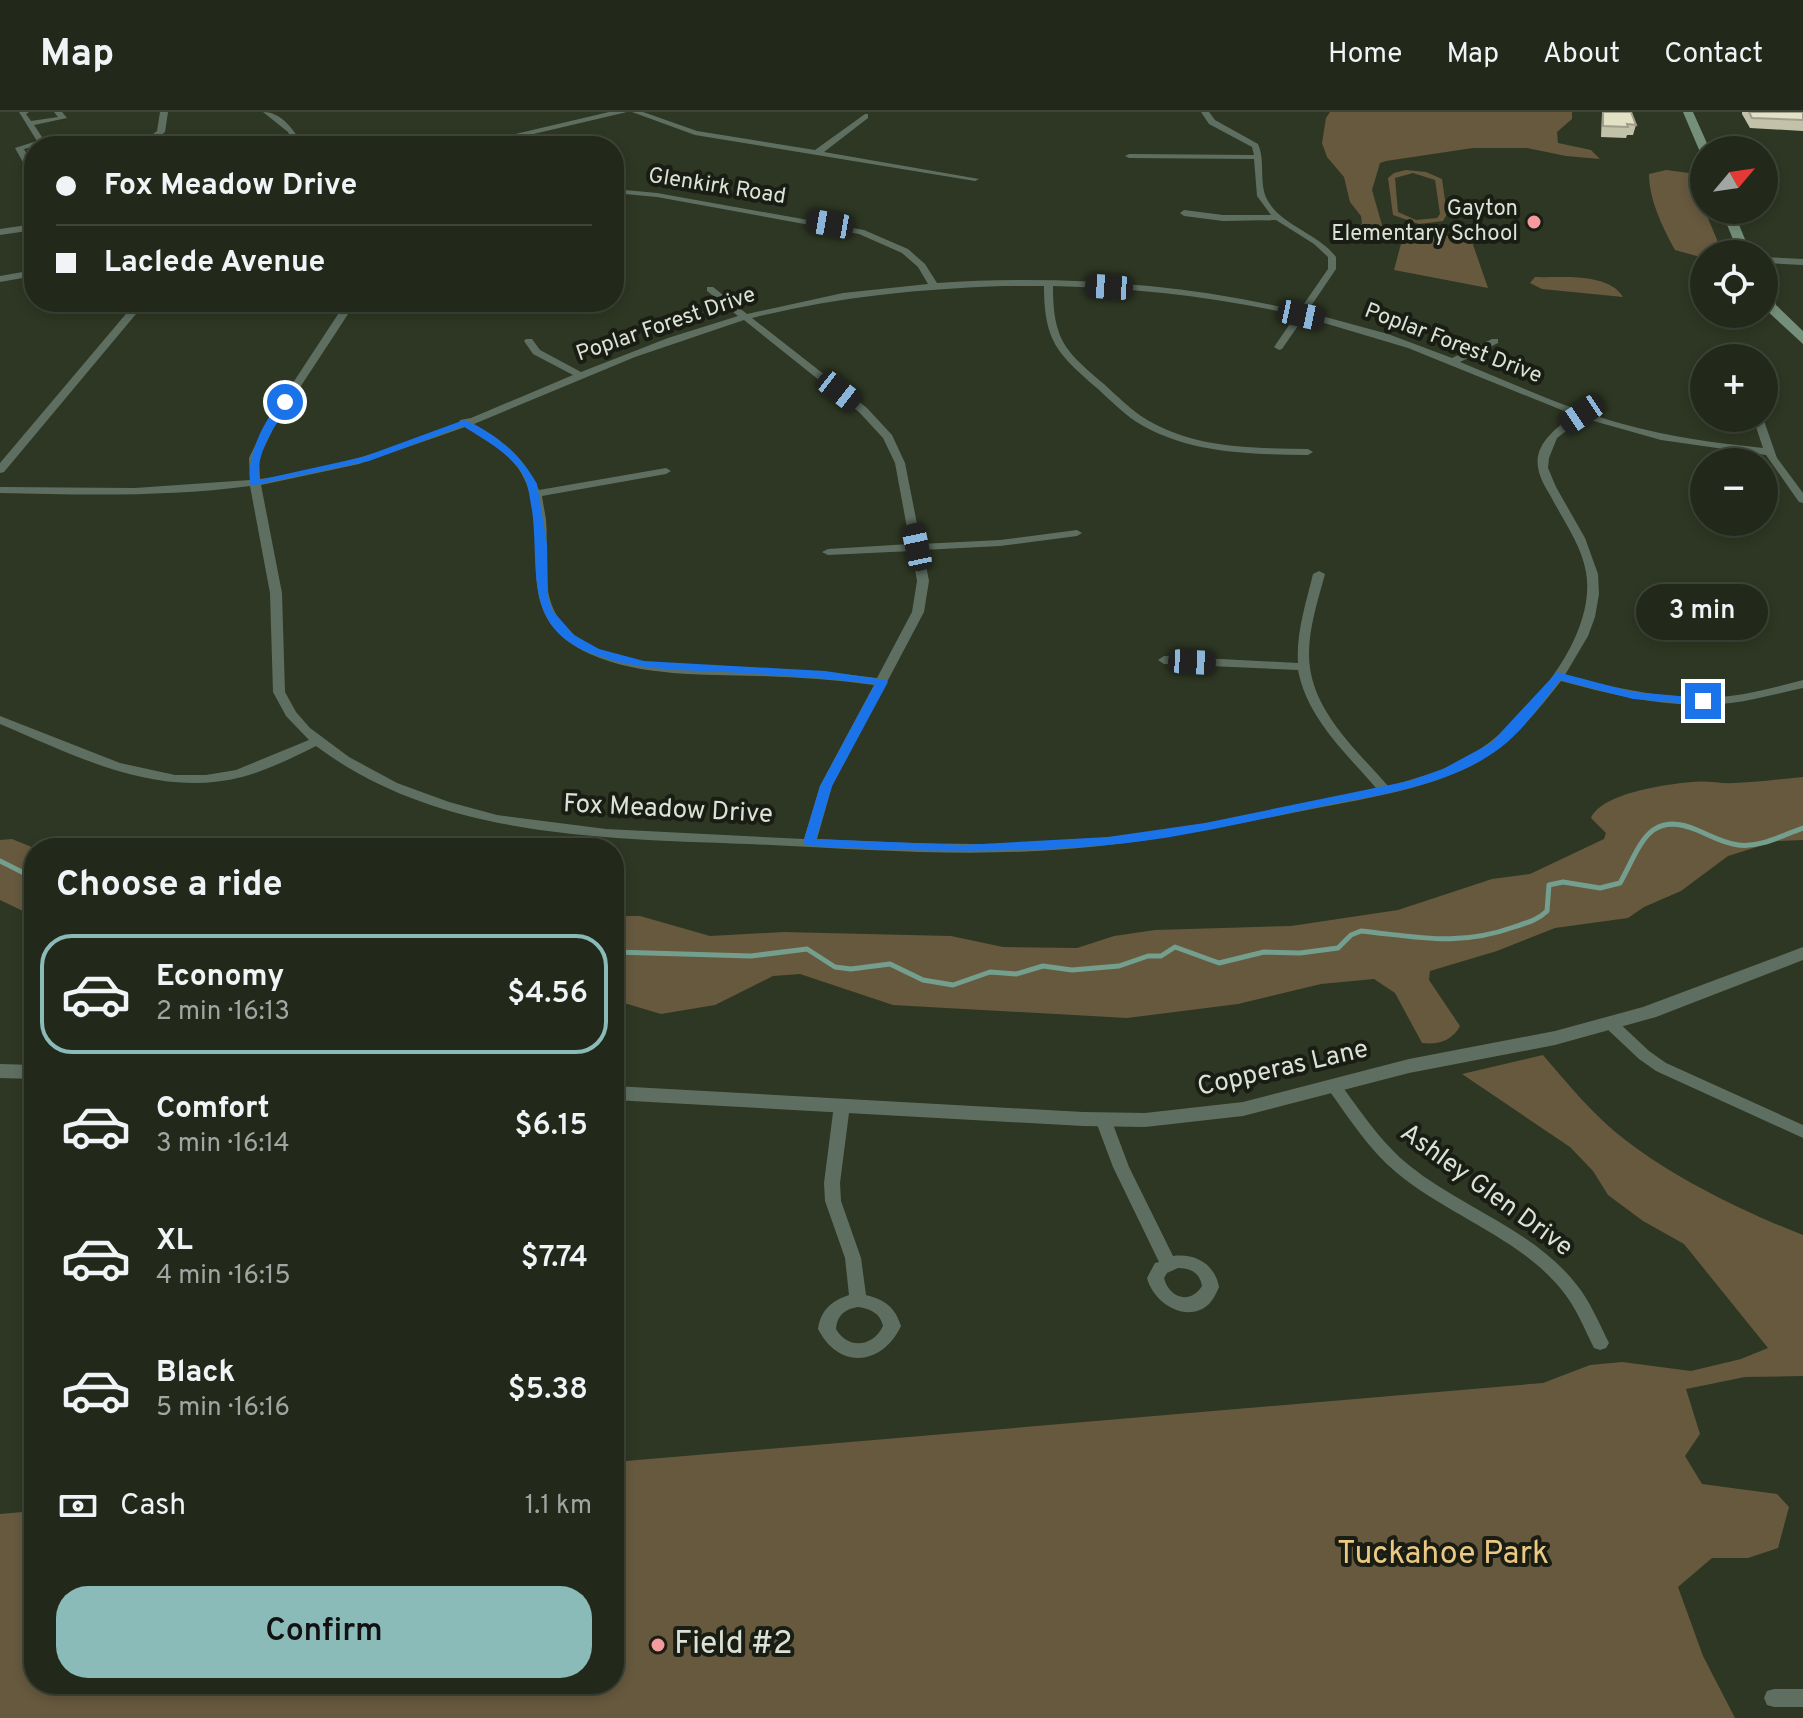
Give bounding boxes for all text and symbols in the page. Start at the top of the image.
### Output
text: Map [40,31,114,80]
text: Home [1328,37,1402,73]
text: Map [1446,37,1499,73]
text: About [1543,37,1620,73]
text: Contact [1664,37,1763,73]
north arrow [1690,136,1778,224]
map controls [1690,136,1778,536]
street label: Glenkirk Road [646,163,788,211]
text: Fox Meadow Drive [104,168,357,205]
place label: Gayton Elementary School [1331,196,1518,248]
car [804,208,856,240]
marker: Gayton Elementary School [1525,213,1543,231]
button: locate [1690,240,1778,328]
text: Laclede Avenue [104,245,325,282]
car [1084,273,1134,301]
street label: Poplar Forest Drive [573,282,759,368]
car [1275,298,1327,332]
street label: Poplar Forest Drive [1360,298,1546,390]
button: + [1690,344,1778,432]
car [813,367,865,415]
route start [267,384,303,420]
car [1555,391,1609,437]
button: − [1690,448,1778,536]
car [900,521,934,573]
callout: 3 min [1637,585,1769,641]
text: 3 min [1669,595,1735,628]
car [1167,649,1217,675]
route end [1685,683,1721,719]
street label: Fox Meadow Drive [562,788,774,832]
text: Choose a ride [56,863,282,909]
icon: car [60,958,132,1030]
text: Economy [156,959,284,996]
text: $4.56 [507,976,588,1013]
text: 2 min · 16:13 [156,996,290,1029]
street label: Copperas Lane [1194,1033,1372,1105]
icon: car [60,1090,132,1162]
text: Comfort [156,1091,269,1128]
text: $6.15 [515,1108,588,1145]
street label: Ashley Glen Drive [1393,1117,1579,1265]
text: 3 min · 16:14 [156,1128,290,1161]
icon: car [60,1222,132,1294]
text: XL [156,1223,193,1260]
text: $7.74 [521,1240,588,1277]
text: 4 min · 16:15 [156,1260,291,1293]
icon: car [60,1354,132,1426]
text: Black [156,1355,235,1392]
text: $5.38 [508,1372,588,1409]
text: 5 min · 16:16 [156,1392,290,1425]
icon: cash [56,1484,100,1528]
text: Cash [120,1488,186,1525]
text: 1.1 km [525,1490,592,1523]
park label: Tuckahoe Park [1337,1535,1549,1575]
button: Confirm [56,1586,592,1678]
place label: Field #2 [674,1625,793,1665]
marker: Field #2 [649,1636,667,1654]

